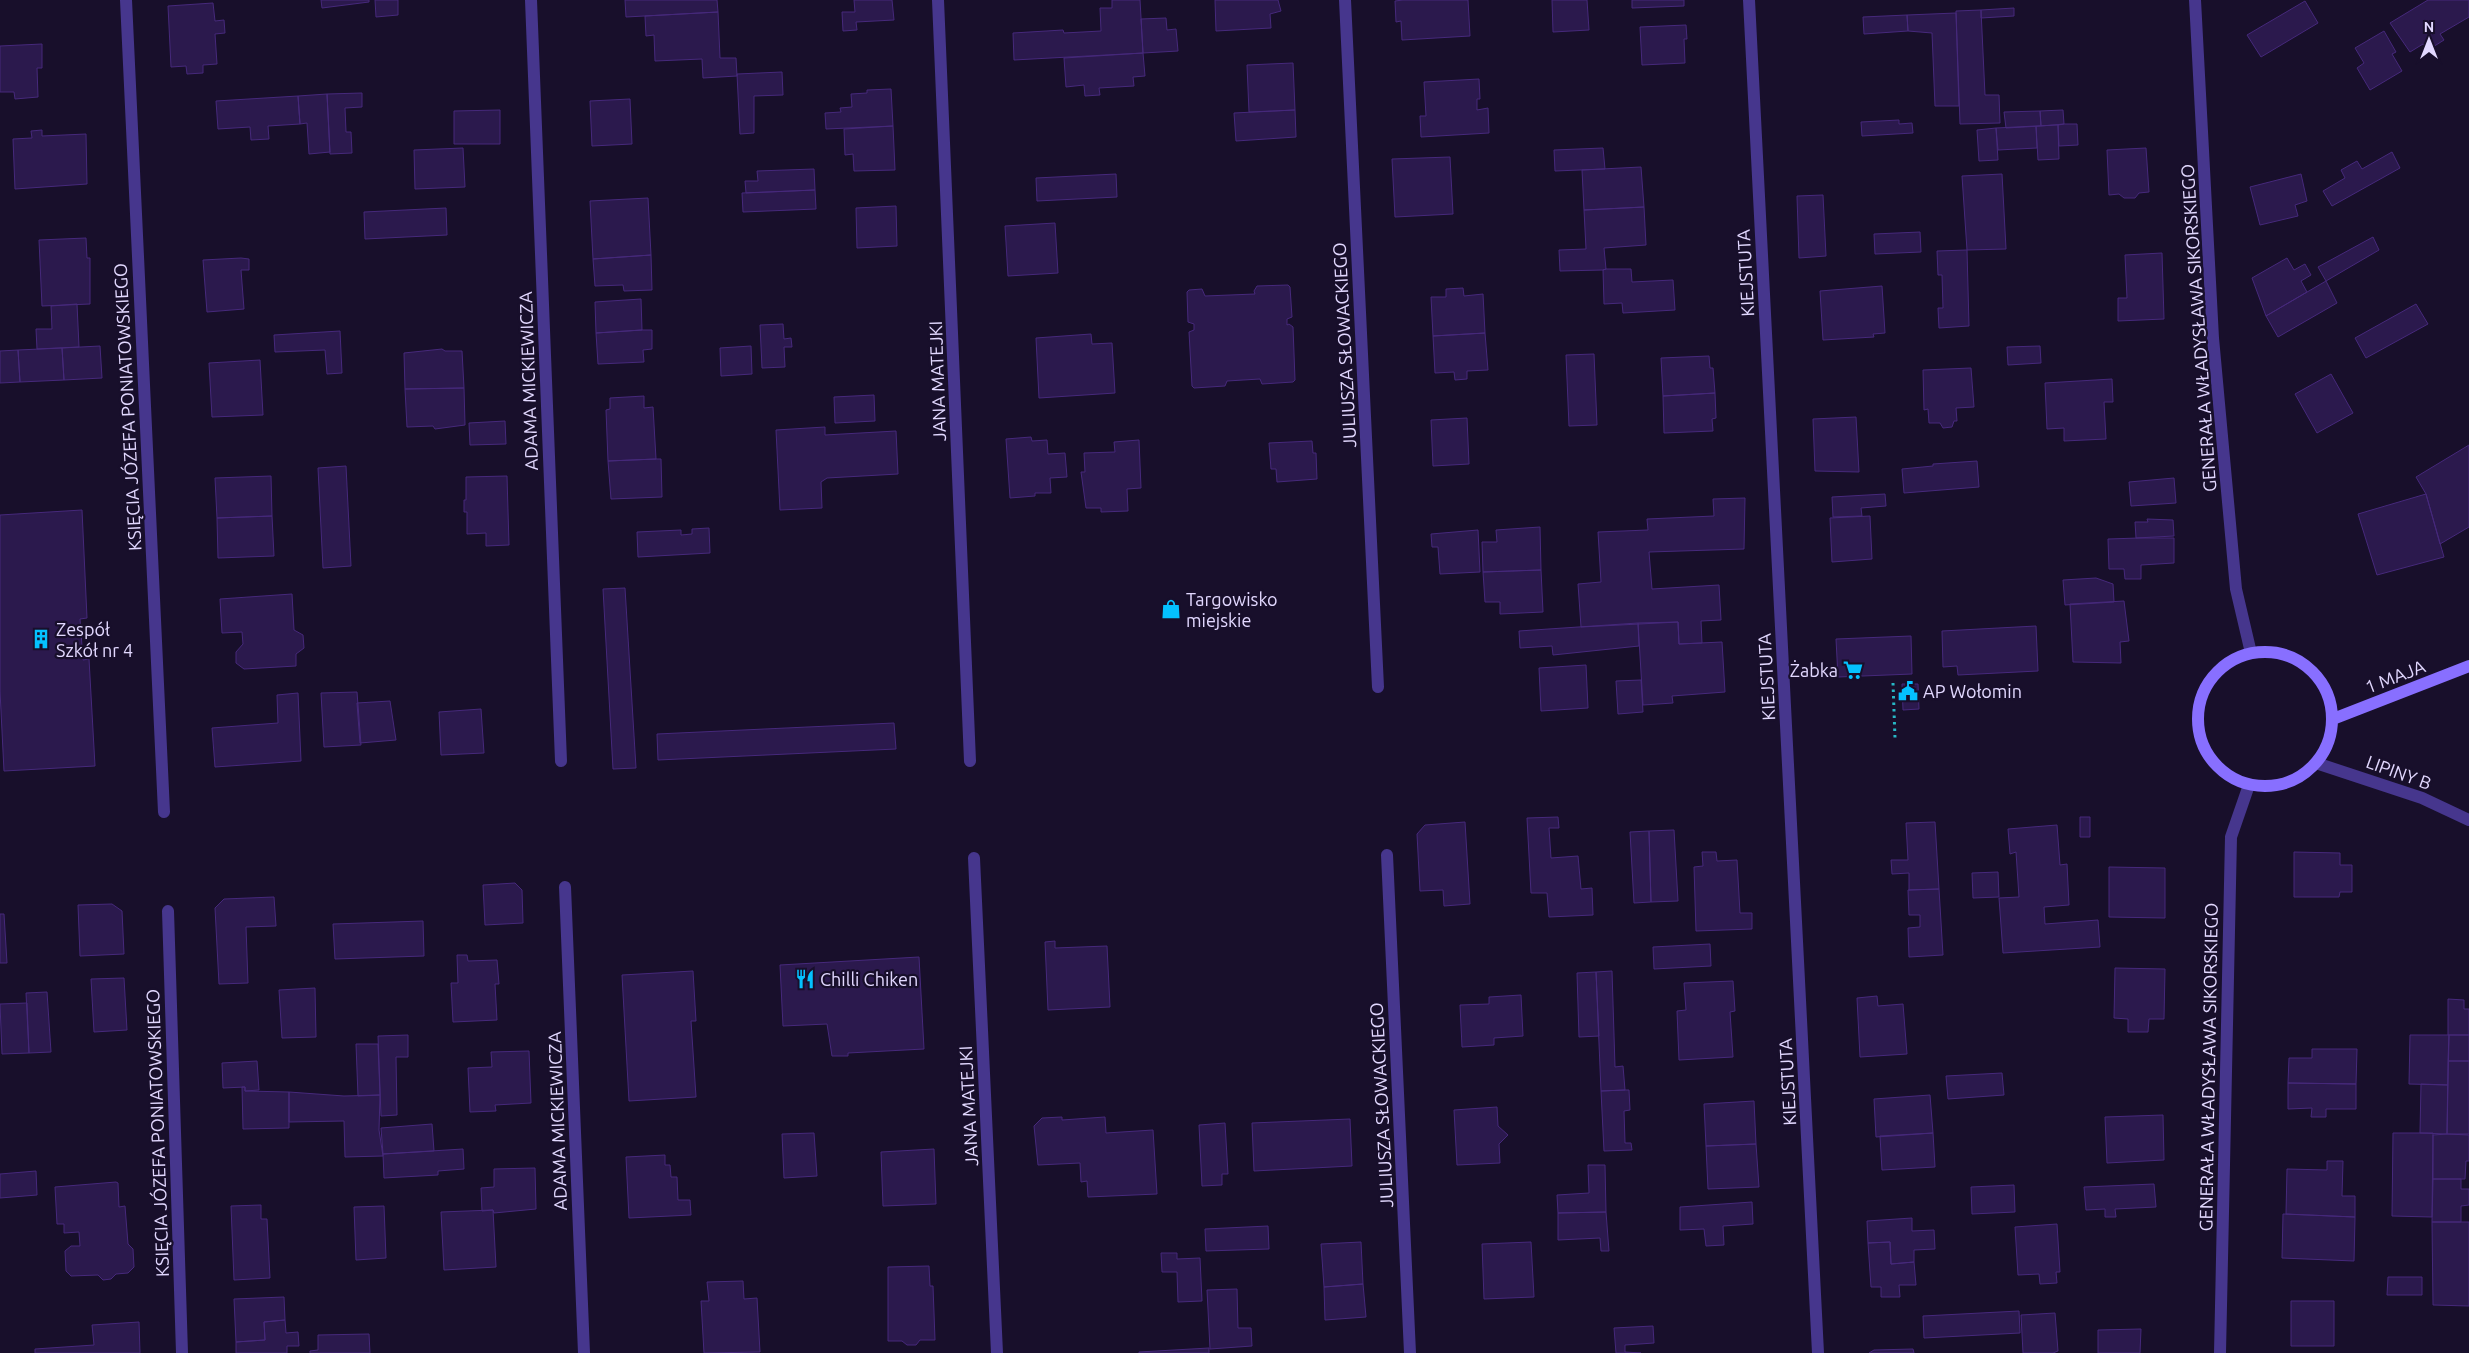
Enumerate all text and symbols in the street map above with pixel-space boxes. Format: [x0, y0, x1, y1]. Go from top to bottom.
north arrow [2404, 15, 2454, 65]
text: N [2424, 19, 2434, 35]
street label: GENERAŁA WŁADYSŁAWA SIKORSKIEGO [2177, 163, 2219, 493]
street label: KIEJSTUTA [1733, 229, 1757, 317]
street label: JULIUSZA SŁOWACKIEGO [1329, 242, 1359, 448]
street label: KSIĘCIA JÓZEFA PONIATOWSKIEGO [108, 263, 145, 551]
street label: ADAMA MICKIEWICZA [515, 291, 541, 471]
street label: JANA MATEJKI [925, 320, 949, 442]
place label: Targowisko miejskie [1186, 589, 1278, 630]
shop icon: Targowisko miejskie [1160, 598, 1182, 620]
place label: Zespół Szkół nr 4 [56, 619, 133, 660]
building icon: Zespół Szkół nr 4 [30, 628, 52, 650]
street label: KIEJSTUTA [1754, 633, 1778, 721]
street label: 1 MAJA [2362, 655, 2428, 697]
supermarket icon: Żabka [1842, 659, 1864, 681]
place label: Żabka [1790, 660, 1838, 680]
public building icon: AP Wołomin [1897, 680, 1919, 702]
place label: AP Wołomin [1923, 681, 2022, 701]
street label: LIPINY B [2364, 751, 2434, 793]
street label: GENERAŁA WŁADYSŁAWA SIKORSKIEGO [2195, 903, 2221, 1231]
restaurant icon: Chilli Chiken [794, 968, 816, 990]
place label: Chilli Chiken [820, 969, 918, 989]
street label: KSIĘCIA JÓZEFA PONIATOWSKIEGO [141, 989, 172, 1277]
street label: JULIUSZA SŁOWACKIEGO [1366, 1002, 1396, 1208]
street label: ADAMA MICKIEWICZA [544, 1031, 570, 1211]
street label: KIEJSTUTA [1775, 1038, 1799, 1126]
street label: JANA MATEJKI [955, 1045, 981, 1167]

